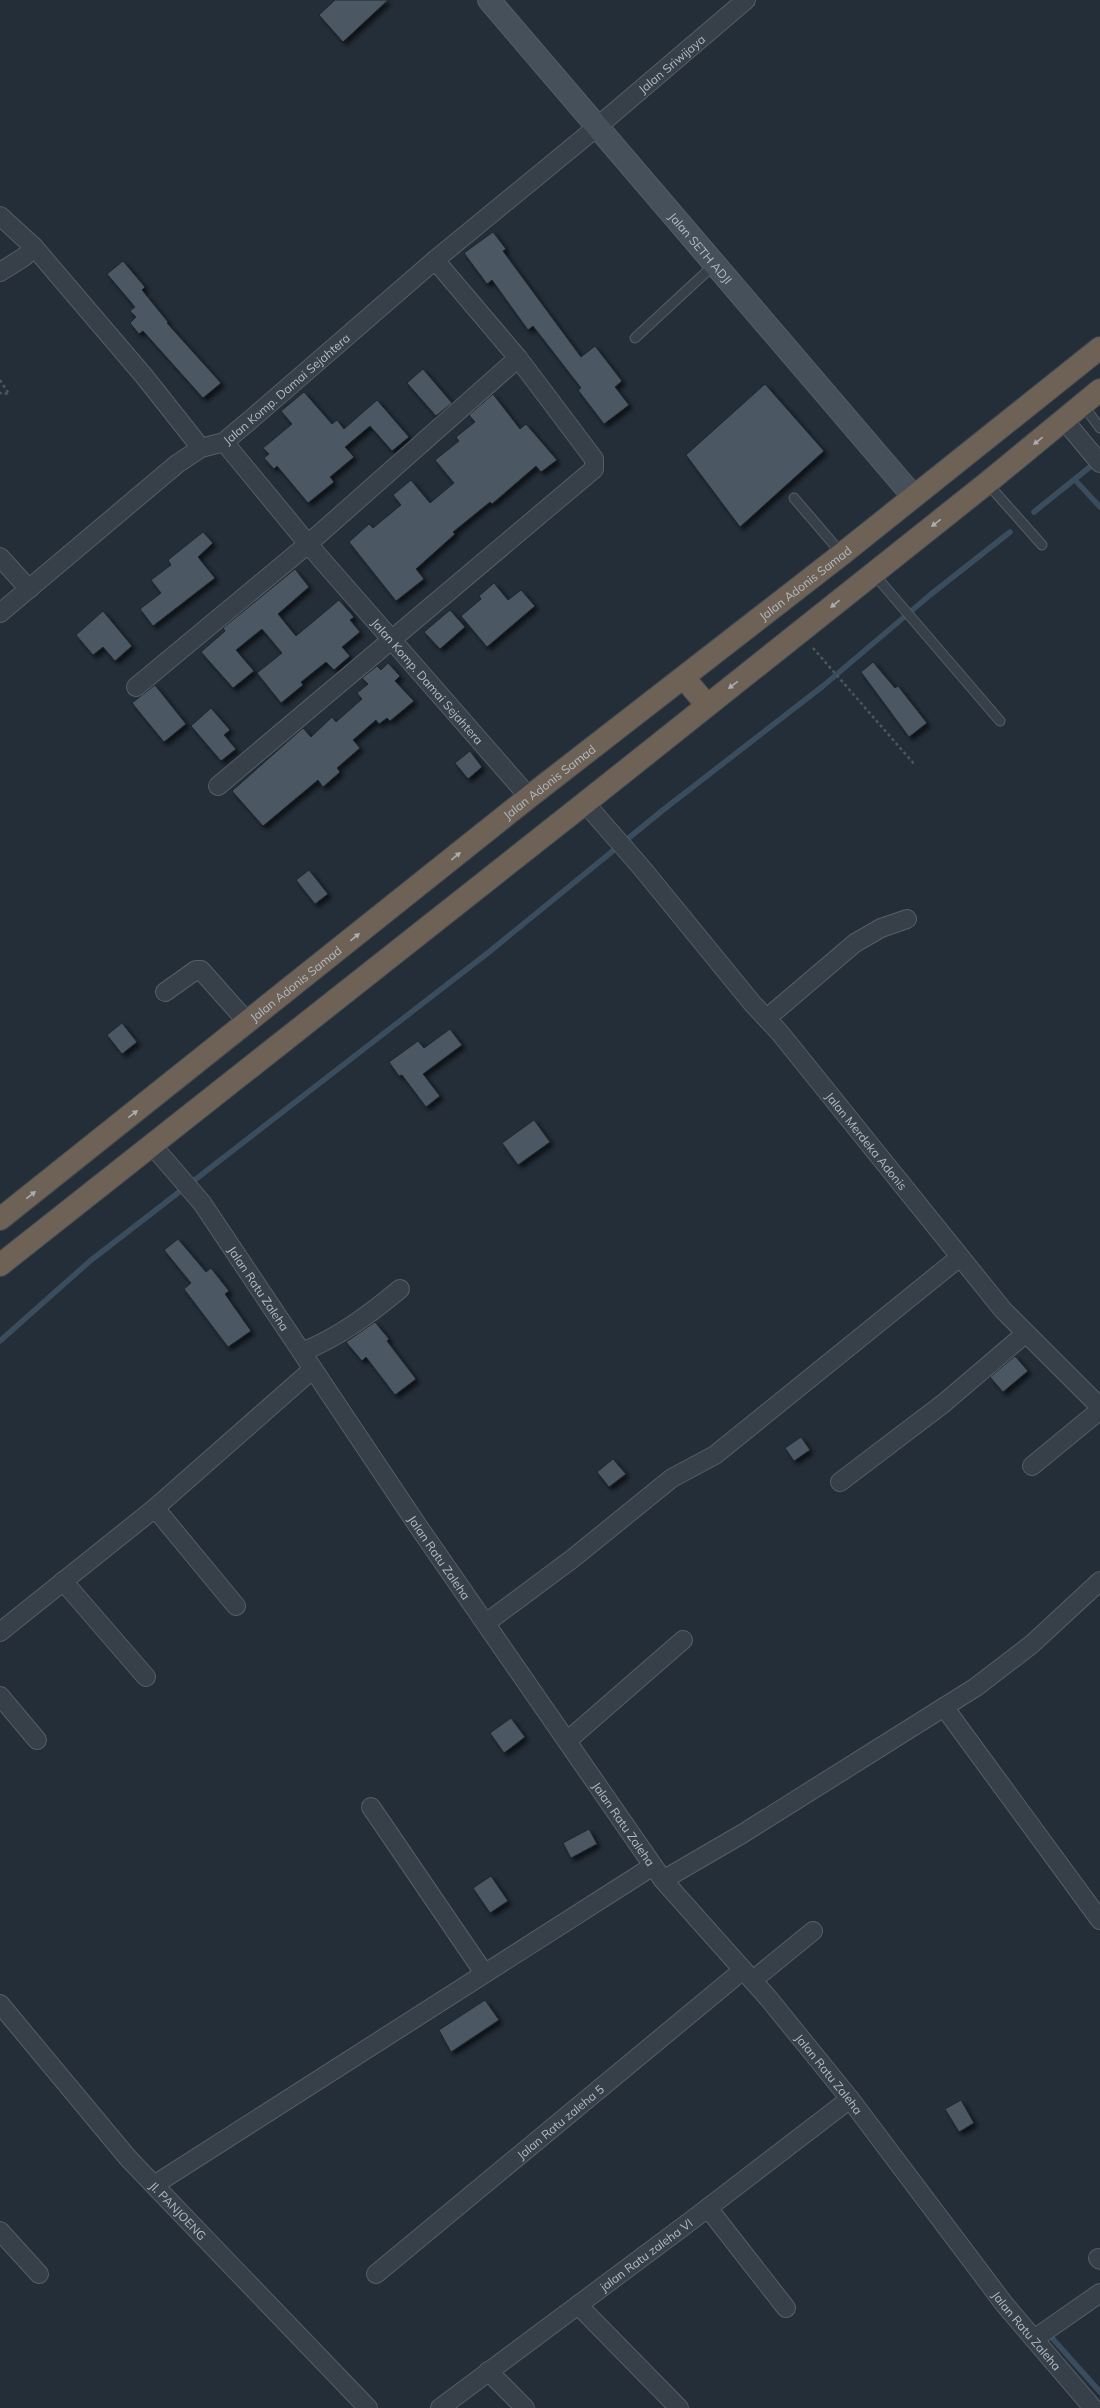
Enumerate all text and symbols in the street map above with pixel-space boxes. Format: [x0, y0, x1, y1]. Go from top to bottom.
street label: Jalan Sriwijaya [635, 31, 708, 96]
street label: Jalan SETH ADJI [666, 209, 736, 287]
street label: Jalan Komp. Damai Sejahtera [220, 330, 353, 447]
one-way arrow [1032, 437, 1043, 446]
one-way arrow [931, 518, 942, 527]
street label: Jalan Adonis Samad [756, 542, 854, 623]
one-way arrow [829, 599, 840, 608]
street label: Jalan Komp. Damai Sejahtera [369, 615, 487, 747]
one-way arrow [727, 680, 738, 689]
street label: Jalan Adonis Samad [500, 741, 598, 822]
one-way arrow [450, 851, 461, 860]
one-way arrow [349, 933, 360, 942]
street label: Jalan Adonis Samad [247, 942, 344, 1024]
street label: Jalan Merdeka Adonis [823, 1089, 911, 1193]
one-way arrow [127, 1110, 138, 1119]
one-way arrow [25, 1191, 36, 1199]
street label: Jalan Ratu Zaleha [225, 1243, 293, 1333]
street label: Jalan Ratu Zaleha [405, 1512, 474, 1602]
street label: Jalan Ratu Zaleha [590, 1779, 658, 1869]
street label: Jalan Ratu Zaleha [792, 2030, 866, 2117]
street label: Jalan Ratu zaleha 5 [513, 2081, 607, 2162]
street label: Jl. PANJOENG [147, 2178, 210, 2243]
street label: jalan Ratu zaleha VI [596, 2215, 695, 2294]
street label: Jalan Ratu Zaleha [989, 2288, 1065, 2373]

